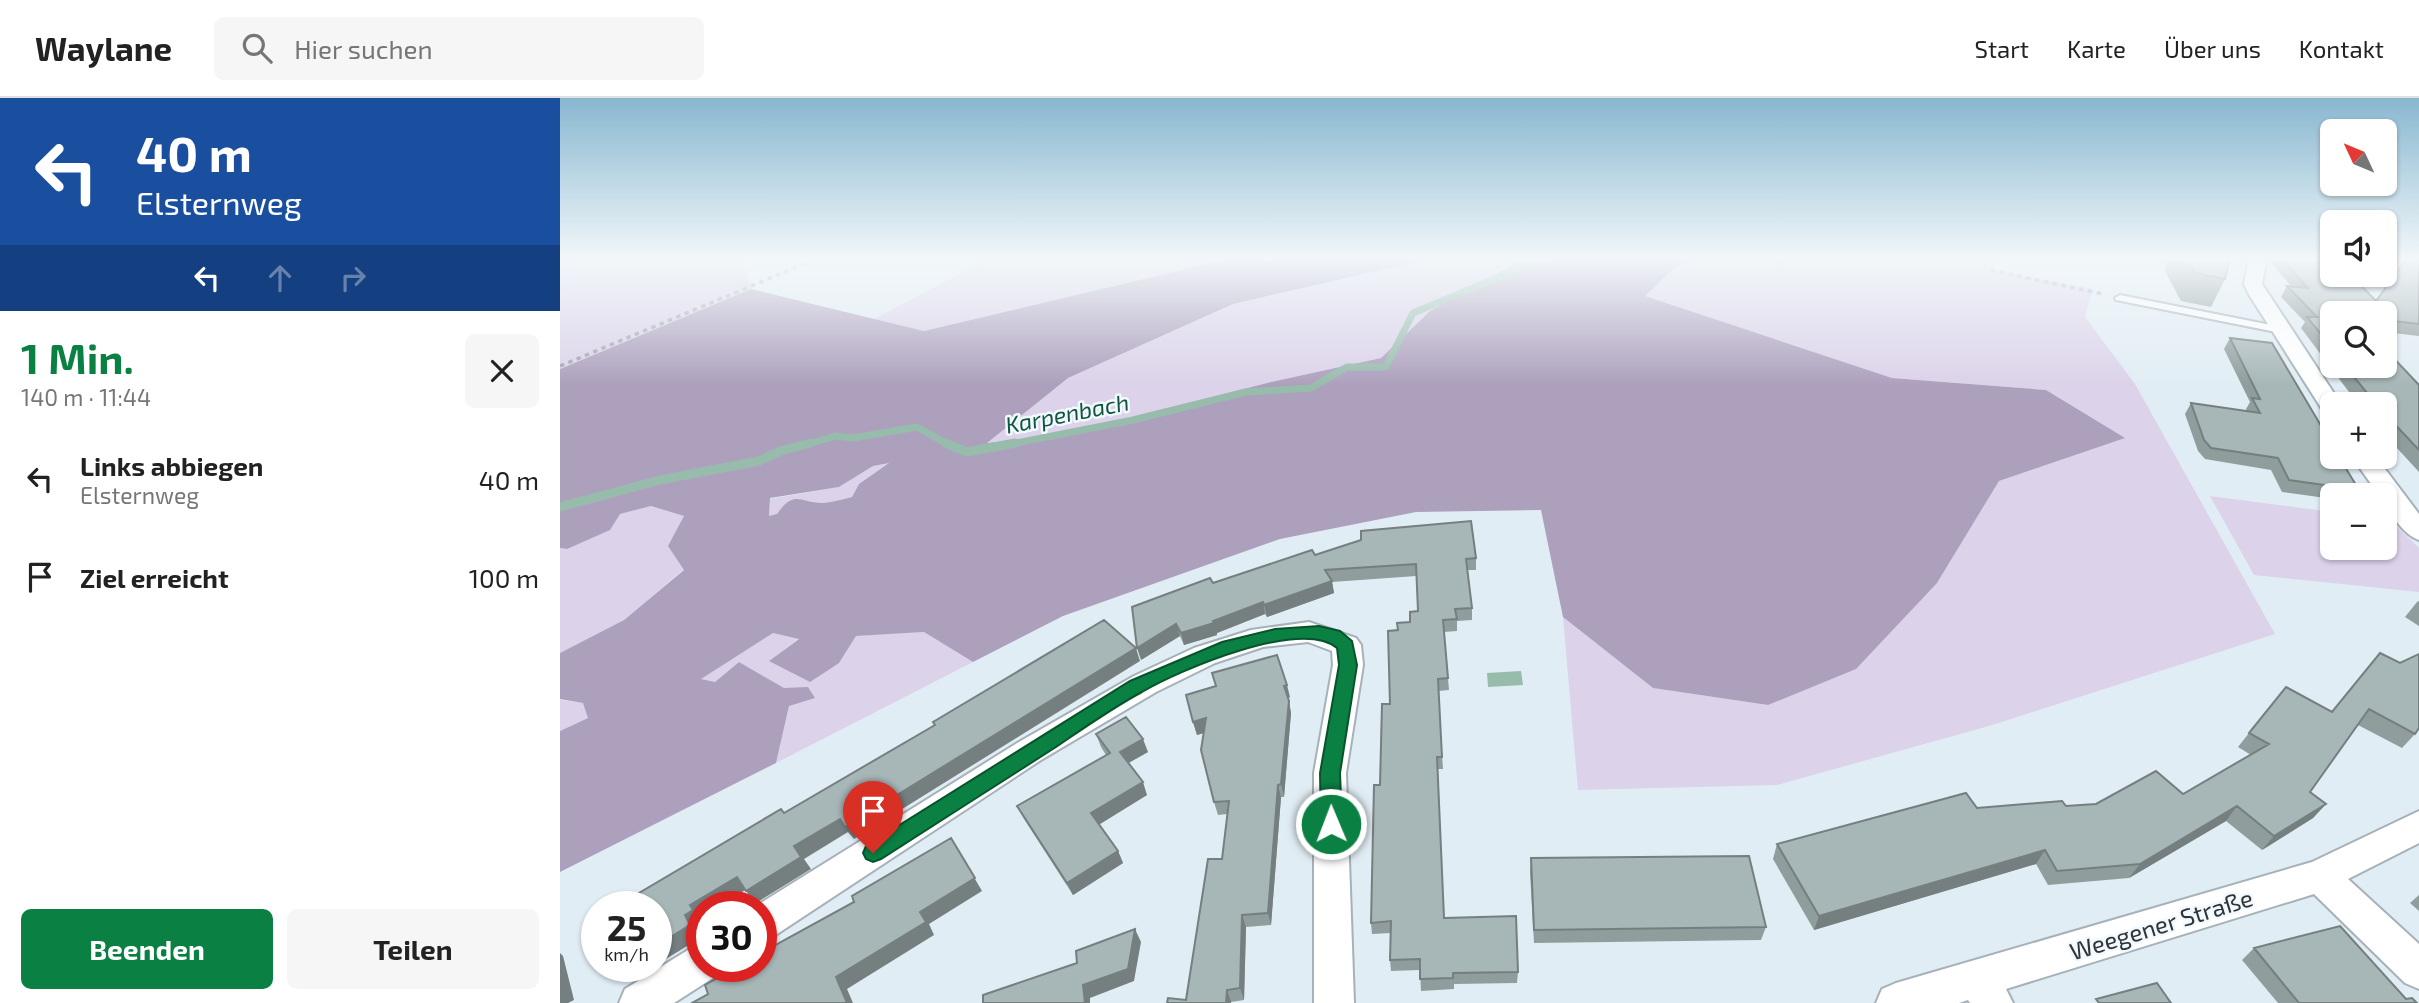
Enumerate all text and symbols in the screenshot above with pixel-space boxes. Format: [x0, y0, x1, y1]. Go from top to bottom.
search box [214, 17, 704, 80]
text: Waylane [35, 28, 172, 68]
icon: search [238, 29, 276, 67]
text: Hier suchen [294, 33, 433, 64]
text: Start [1975, 34, 2029, 63]
text: Karte [2067, 34, 2126, 63]
text: Über uns [2164, 34, 2261, 63]
text: Kontakt [2299, 34, 2384, 63]
north arrow [2320, 119, 2398, 196]
map controls [2320, 119, 2397, 560]
text: 40 m [136, 123, 252, 182]
icon: left [21, 126, 112, 217]
text: Elsternweg [136, 183, 302, 221]
button: sound [2320, 210, 2397, 287]
icon: left [188, 259, 226, 297]
icon: ahead [261, 259, 299, 297]
icon: right [334, 259, 372, 297]
button: search [2320, 301, 2397, 378]
text: 1 Min. [21, 332, 134, 382]
button: close [465, 334, 539, 408]
text: 140 m · 11:44 [21, 383, 151, 411]
water label: Karpenbach [1003, 387, 1131, 439]
button: + [2320, 392, 2397, 469]
text: Links abbiegen [80, 450, 264, 481]
icon: left [21, 460, 59, 498]
text: 40 m [479, 464, 539, 495]
text: Elsternweg [80, 481, 199, 509]
button: − [2320, 483, 2397, 560]
icon: arrive [21, 558, 59, 596]
text: Ziel erreicht [80, 562, 229, 593]
text: 100 m [469, 562, 539, 593]
pin [843, 781, 903, 853]
position arrow [1294, 787, 1368, 861]
icon: arrive [854, 792, 892, 830]
street label: Weegener Straße [2066, 882, 2256, 966]
speed limit sign: 30 [686, 891, 777, 982]
text: 25 [607, 906, 646, 948]
button: Beenden [21, 909, 273, 989]
button: Teilen [287, 909, 539, 989]
text: km/h [604, 943, 649, 965]

